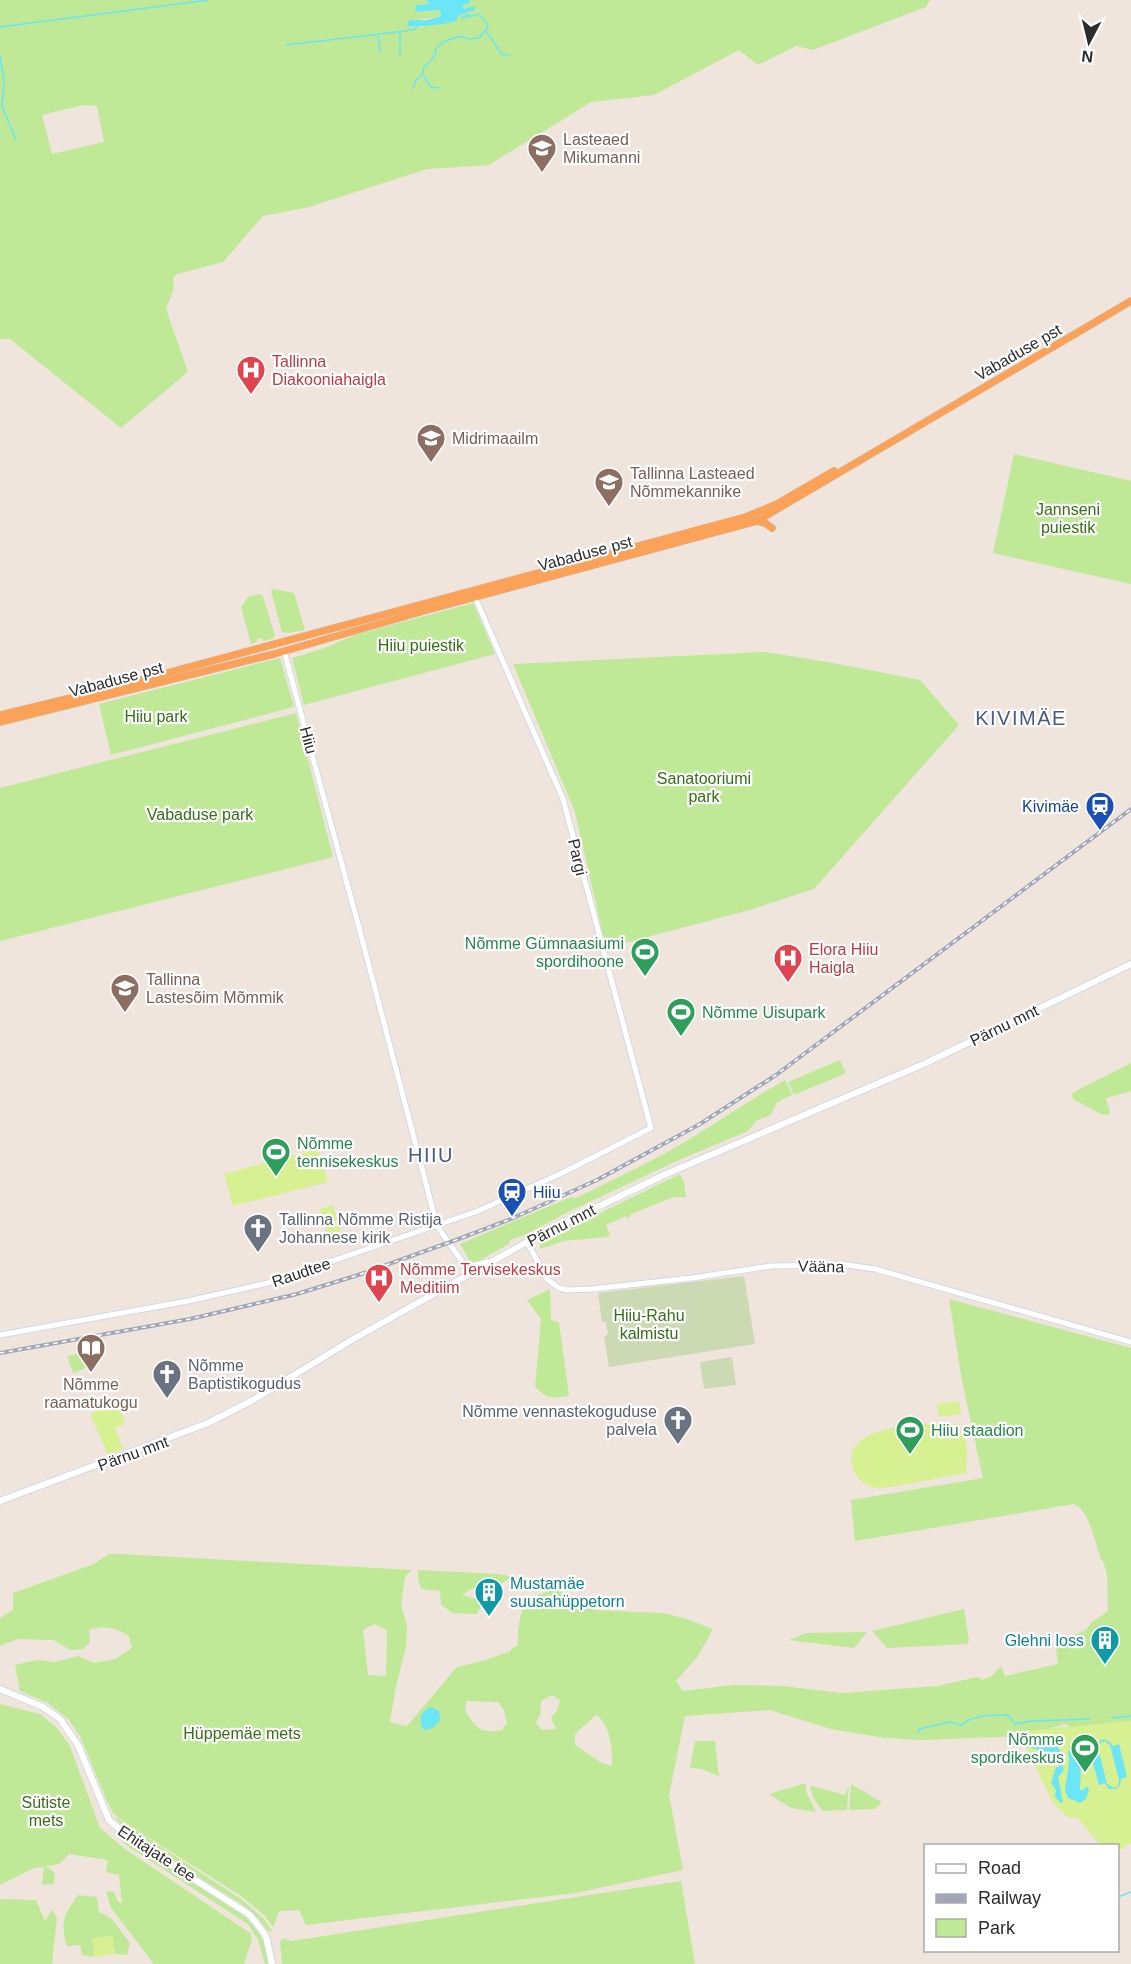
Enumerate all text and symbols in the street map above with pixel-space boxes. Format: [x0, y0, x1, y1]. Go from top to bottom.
north arrow [1059, 12, 1119, 72]
text: N [1080, 47, 1094, 66]
place label: Lasteaed Mikumanni [563, 131, 640, 166]
school or university icon: Lasteaed Mikumanni [526, 132, 558, 174]
street label: Vabaduse pst [972, 321, 1065, 384]
place label: Tallinna Diakooniahaigla [272, 353, 386, 388]
hospital icon: Tallinna Diakooniahaigla [235, 354, 267, 396]
school or university icon: Midrimaailm [415, 422, 447, 464]
place label: Midrimaailm [452, 430, 538, 447]
place label: Tallinna Lasteaed Nõmmekannike [630, 465, 755, 500]
school or university icon: Tallinna Lasteaed Nõmmekannike [593, 466, 625, 508]
park label: Jannseni puiestik [1036, 501, 1100, 536]
street label: Vabaduse pst [536, 533, 635, 574]
park label: Hiiu puiestik [378, 637, 465, 654]
street label: Vabaduse pst [67, 659, 166, 700]
district label: KIVIMÄE [975, 707, 1067, 729]
park label: Hiiu park [124, 708, 189, 725]
street label: Hiiu [297, 725, 320, 756]
park label: Sanatooriumi park [657, 770, 751, 805]
station icon: Kivimäe [1084, 790, 1116, 832]
place label: Kivimäe [1022, 798, 1079, 815]
park label: Vabaduse park [147, 806, 254, 823]
street label: Pargi [565, 837, 590, 877]
place label: Nõmme Gümnaasiumi spordihoone [465, 935, 624, 970]
sports icon: Nõmme Gümnaasiumi spordihoone [629, 936, 661, 978]
place label: Elora Hiiu Haigla [809, 941, 878, 976]
hospital icon: Elora Hiiu Haigla [772, 942, 804, 984]
place label: Tallinna Lastesõim Mõmmik [146, 971, 285, 1006]
school or university icon: Tallinna Lastesõim Mõmmik [109, 972, 141, 1014]
sports icon: Nõmme Uisupark [665, 996, 697, 1038]
street label: Pärnu mnt [967, 1001, 1042, 1049]
place label: Nõmme Uisupark [702, 1004, 827, 1021]
place label: Nõmme tennisekeskus [297, 1135, 398, 1170]
sports icon: Nõmme tennisekeskus [260, 1136, 292, 1178]
district label: HIIU [408, 1144, 454, 1166]
station icon: Hiiu [496, 1176, 528, 1218]
place label: Hiiu [533, 1184, 561, 1201]
street label: Pärnu mnt [524, 1201, 598, 1250]
place label: Tallinna Nõmme Ristija Johannese kirik [279, 1211, 442, 1246]
church icon: Tallinna Nõmme Ristija Johannese kirik [242, 1212, 274, 1254]
street label: Raudtee [270, 1255, 333, 1290]
street label: Vääna [798, 1258, 844, 1275]
place label: Nõmme Tervisekeskus Meditiim [400, 1261, 561, 1296]
hospital icon: Nõmme Tervisekeskus Meditiim [363, 1262, 395, 1304]
park label: Hiiu-Rahu kalmistu [613, 1307, 685, 1342]
library icon: Nõmme raamatukogu [75, 1332, 107, 1374]
place label: Nõmme Baptistikogudus [188, 1357, 301, 1392]
church icon: Nõmme Baptistikogudus [151, 1358, 183, 1400]
place label: Nõmme raamatukogu [44, 1376, 138, 1411]
place label: Nõmme vennastekoguduse palvela [462, 1403, 657, 1438]
church icon: Nõmme vennastekoguduse palvela [662, 1404, 694, 1446]
sports icon: Hiiu staadion [894, 1414, 926, 1456]
place label: Hiiu staadion [931, 1422, 1024, 1439]
street label: Pärnu mnt [96, 1433, 171, 1474]
place label: Mustamäe suusahüppetorn [510, 1575, 625, 1610]
building icon: Mustamäe suusahüppetorn [473, 1576, 505, 1618]
building icon: Glehni loss [1089, 1624, 1121, 1666]
place label: Glehni loss [1005, 1632, 1084, 1649]
park label: Hüppemäe mets [183, 1725, 301, 1742]
place label: Nõmme spordikeskus [971, 1731, 1064, 1766]
sports icon: Nõmme spordikeskus [1069, 1732, 1101, 1774]
park label: Sütiste mets [22, 1794, 71, 1829]
street label: Ehitajate tee [115, 1822, 199, 1885]
legend [924, 1844, 1119, 1952]
text: Road [978, 1858, 1021, 1878]
text: Railway [978, 1888, 1041, 1908]
text: Park [978, 1918, 1016, 1938]

